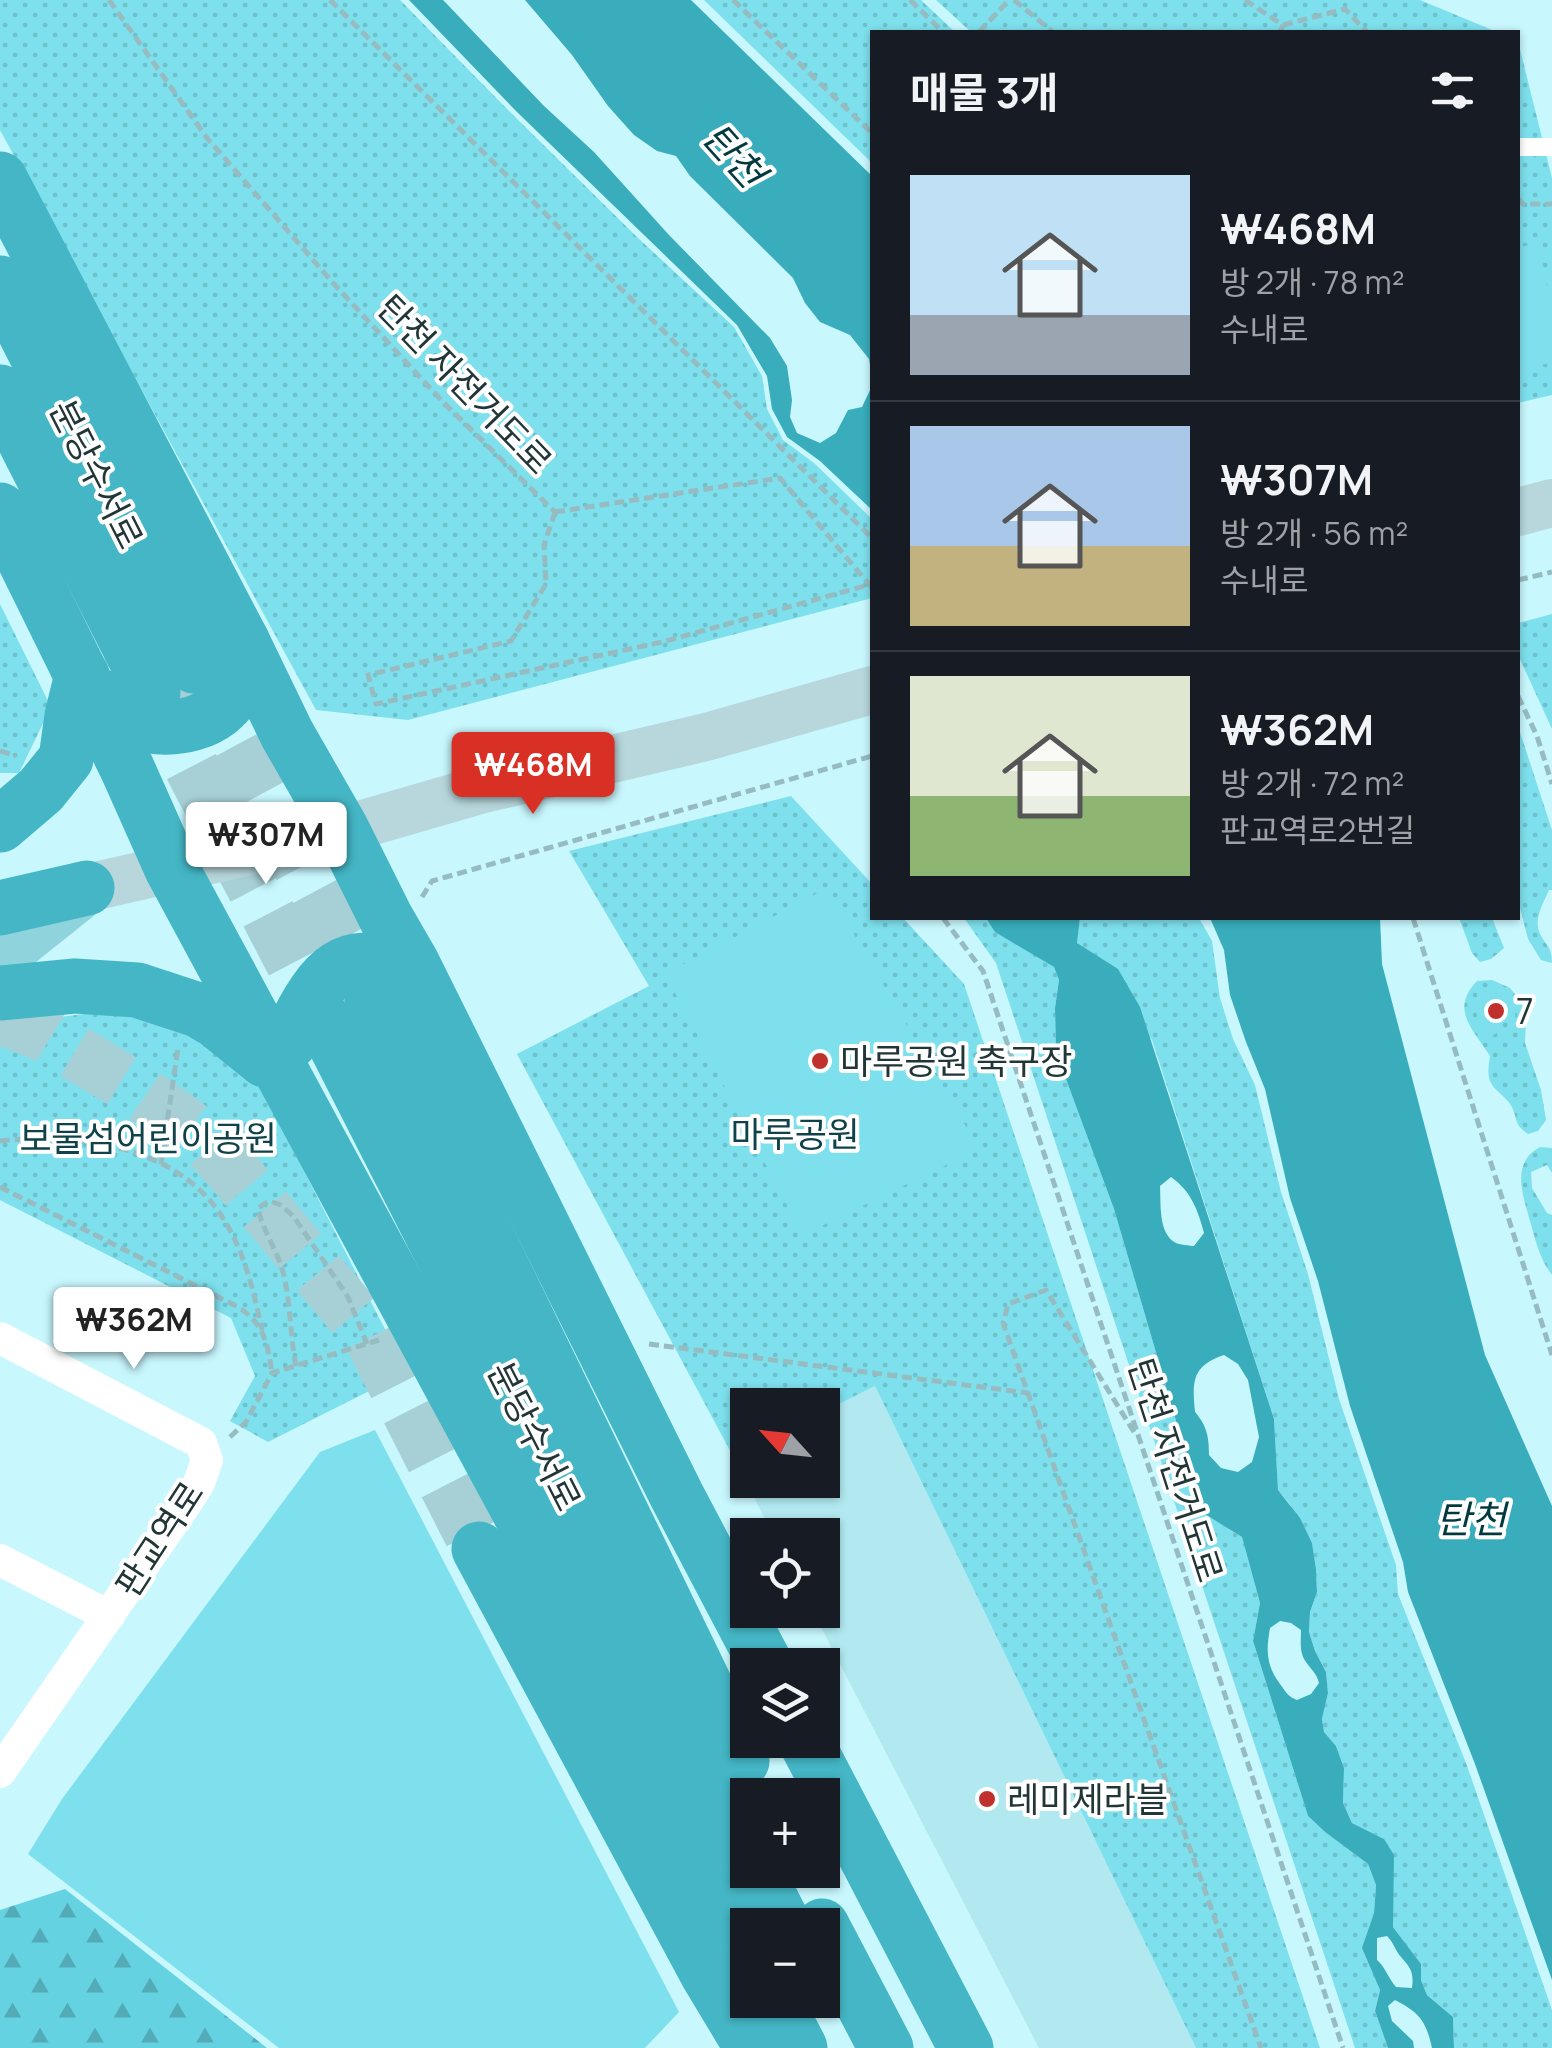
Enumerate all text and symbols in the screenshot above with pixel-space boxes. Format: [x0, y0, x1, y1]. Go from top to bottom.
text: 매물 3개 [910, 63, 1059, 121]
icon: filters [1425, 63, 1480, 118]
water label: 탄천 [692, 111, 780, 200]
text: ₩468M [1220, 199, 1376, 257]
icon: home [990, 215, 1110, 335]
text: 방 2개 · 78 m² [1220, 260, 1405, 304]
street label: 탄천 자전거도로 [367, 284, 563, 484]
text: 수내로 [1220, 307, 1308, 351]
street label: 분당수서로 [39, 391, 155, 557]
text: ₩307M [1220, 450, 1373, 508]
icon: home [990, 466, 1110, 586]
text: 방 2개 · 56 m² [1220, 511, 1408, 555]
text: 수내로 [1220, 558, 1308, 602]
text: ₩362M [1220, 700, 1374, 758]
icon: home [990, 716, 1110, 836]
pin: ₩468M [463, 732, 603, 817]
text: ₩468M [474, 742, 592, 786]
text: 방 2개 · 72 m² [1220, 761, 1404, 805]
pin: ₩307M [196, 802, 336, 887]
text: 판교역로2번길 [1220, 808, 1415, 852]
text: ₩307M [208, 812, 324, 856]
place label: 7 [1516, 987, 1534, 1035]
marker: 7 [1485, 1000, 1507, 1022]
place label: 마루공원 축구장 [840, 1037, 1072, 1085]
marker: 마루공원 축구장 [809, 1050, 831, 1072]
park label: 마루공원 [731, 1110, 859, 1158]
park label: 보물섬어린이공원 [19, 1114, 277, 1162]
pin: ₩362M [64, 1287, 204, 1372]
text: ₩362M [75, 1297, 193, 1341]
street label: 탄천 자전거도로 [1117, 1352, 1235, 1588]
street label: 분당수서로 [477, 1353, 593, 1519]
north arrow [730, 1388, 840, 1498]
map controls [730, 1388, 840, 2018]
street label: 판교역로 [104, 1472, 214, 1606]
water label: 탄천 [1436, 1492, 1510, 1544]
button: locate [730, 1518, 840, 1628]
button: layers [730, 1648, 840, 1758]
place label: 레미제라블 [1007, 1775, 1168, 1823]
button: + [730, 1778, 840, 1888]
marker: 레미제라블 [976, 1788, 998, 1810]
button: − [730, 1908, 840, 2018]

